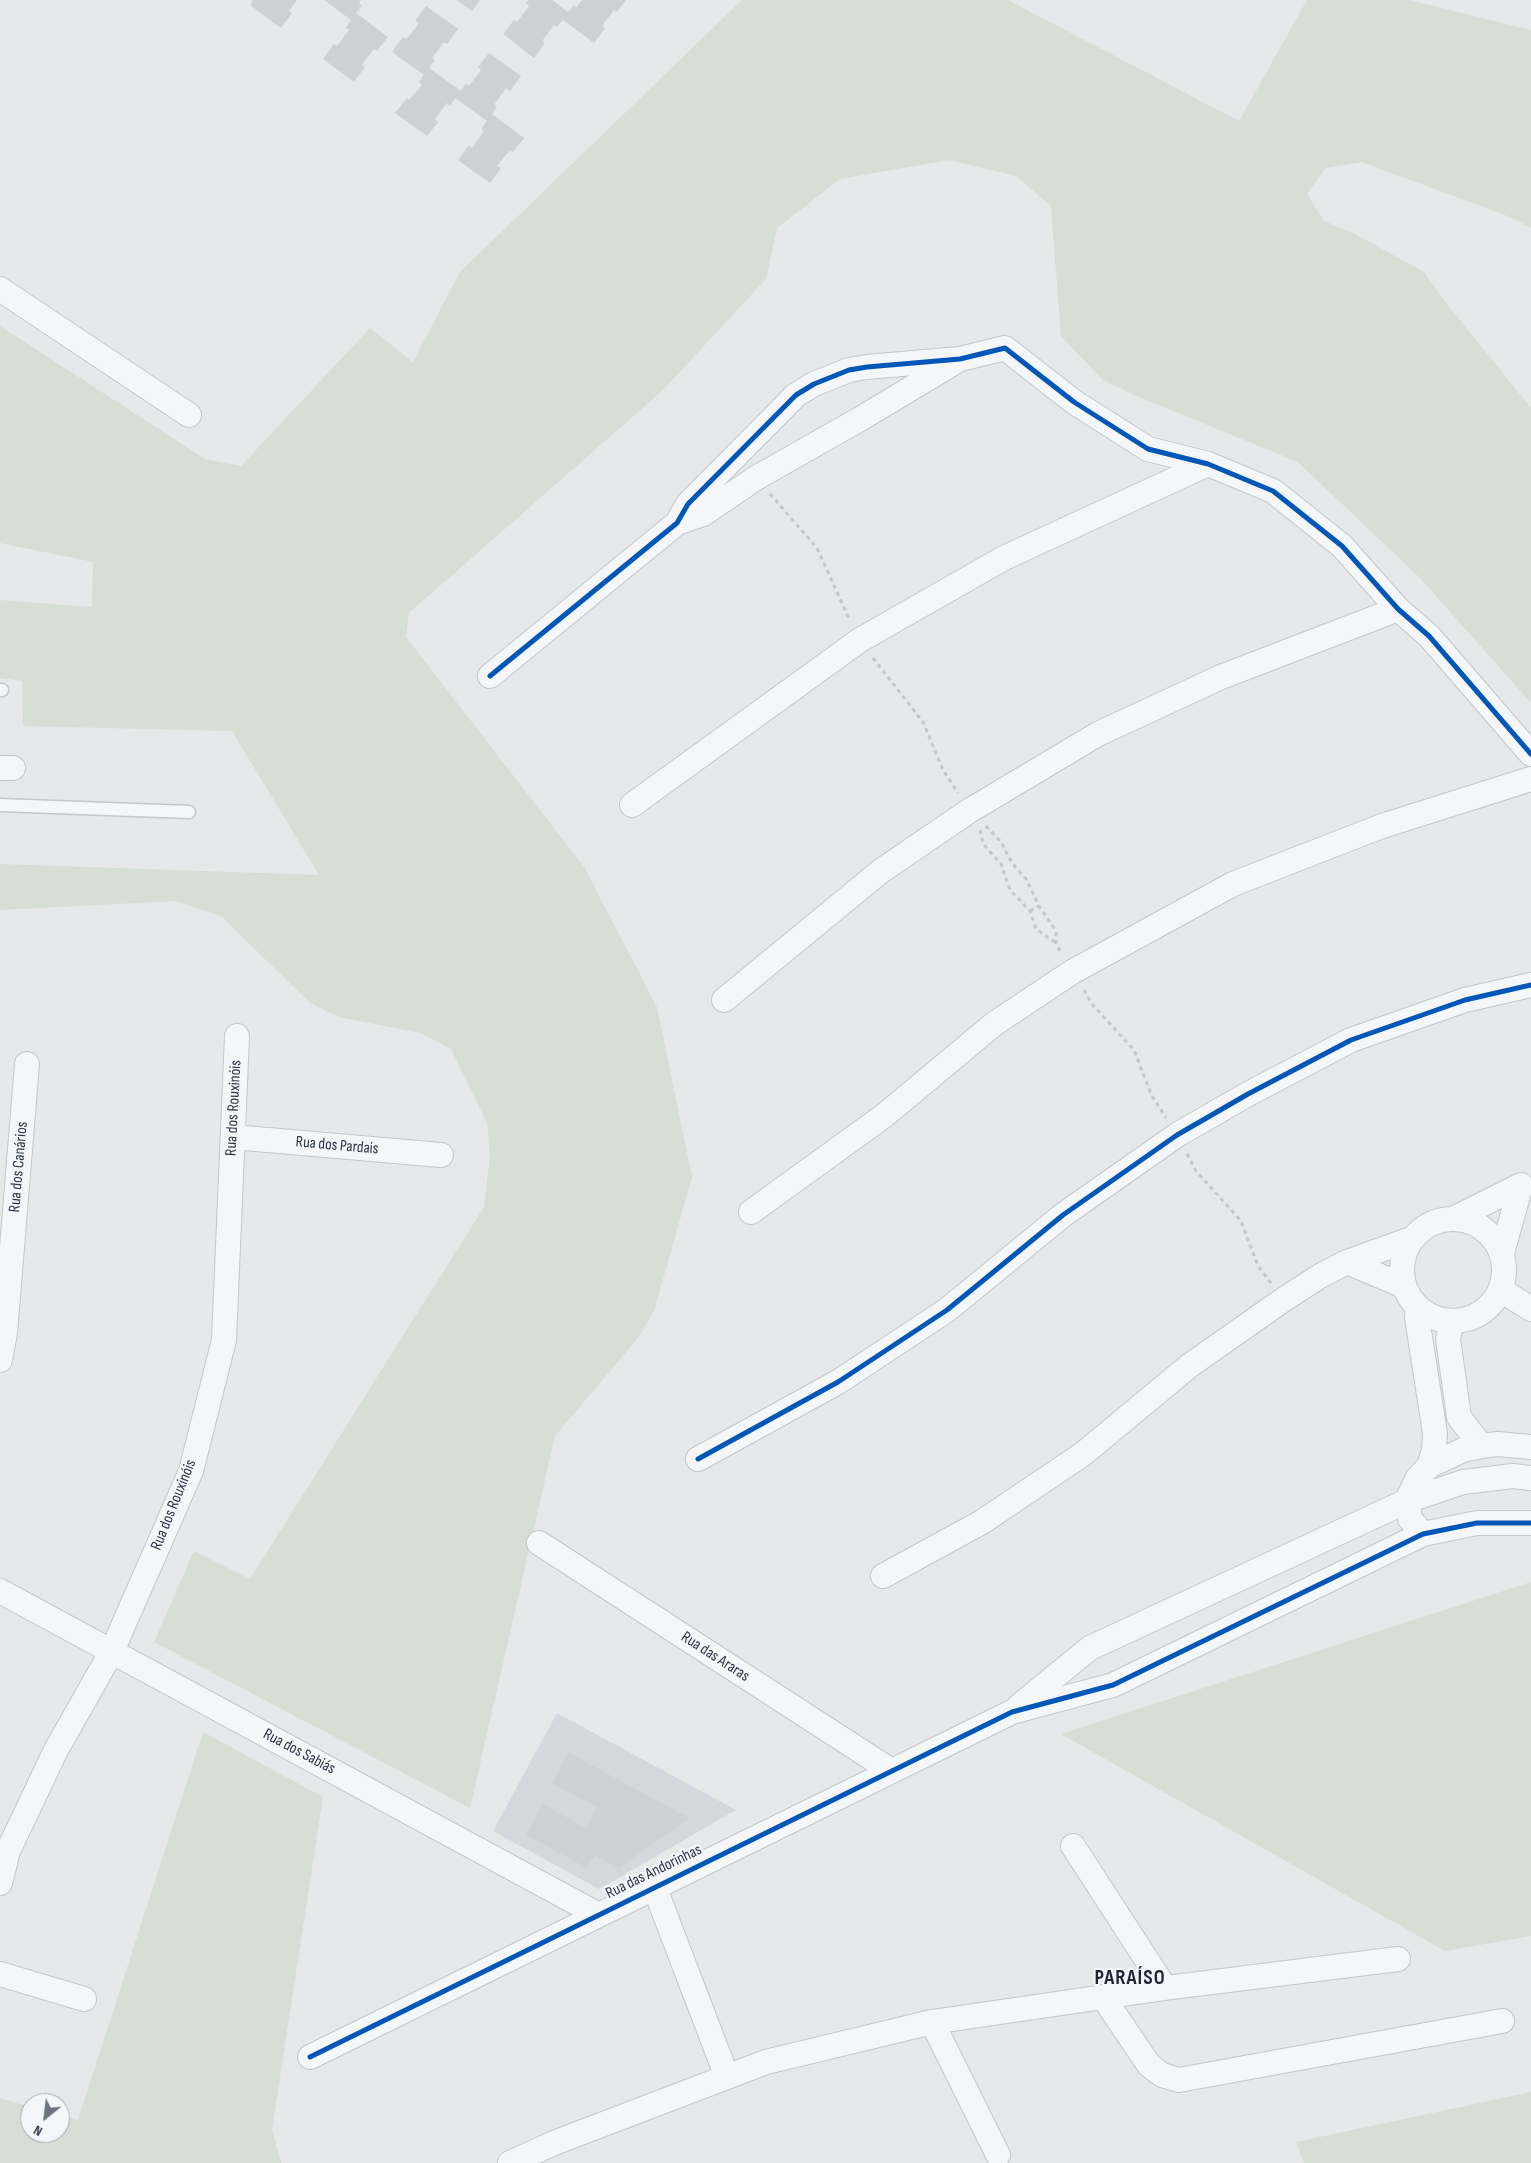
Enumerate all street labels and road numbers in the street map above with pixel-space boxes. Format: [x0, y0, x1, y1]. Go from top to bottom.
street label: Rua dos Rouxinóis [222, 1060, 246, 1156]
street label: Rua dos Canários [5, 1121, 33, 1213]
street label: Rua dos Pardais [295, 1133, 379, 1159]
street label: Rua dos Rouxinóis [147, 1457, 201, 1553]
street label: Rua das Araras [677, 1628, 753, 1686]
street label: Rua dos Sabiás [260, 1725, 338, 1779]
street label: Rua das Andorinhas [603, 1840, 705, 1904]

